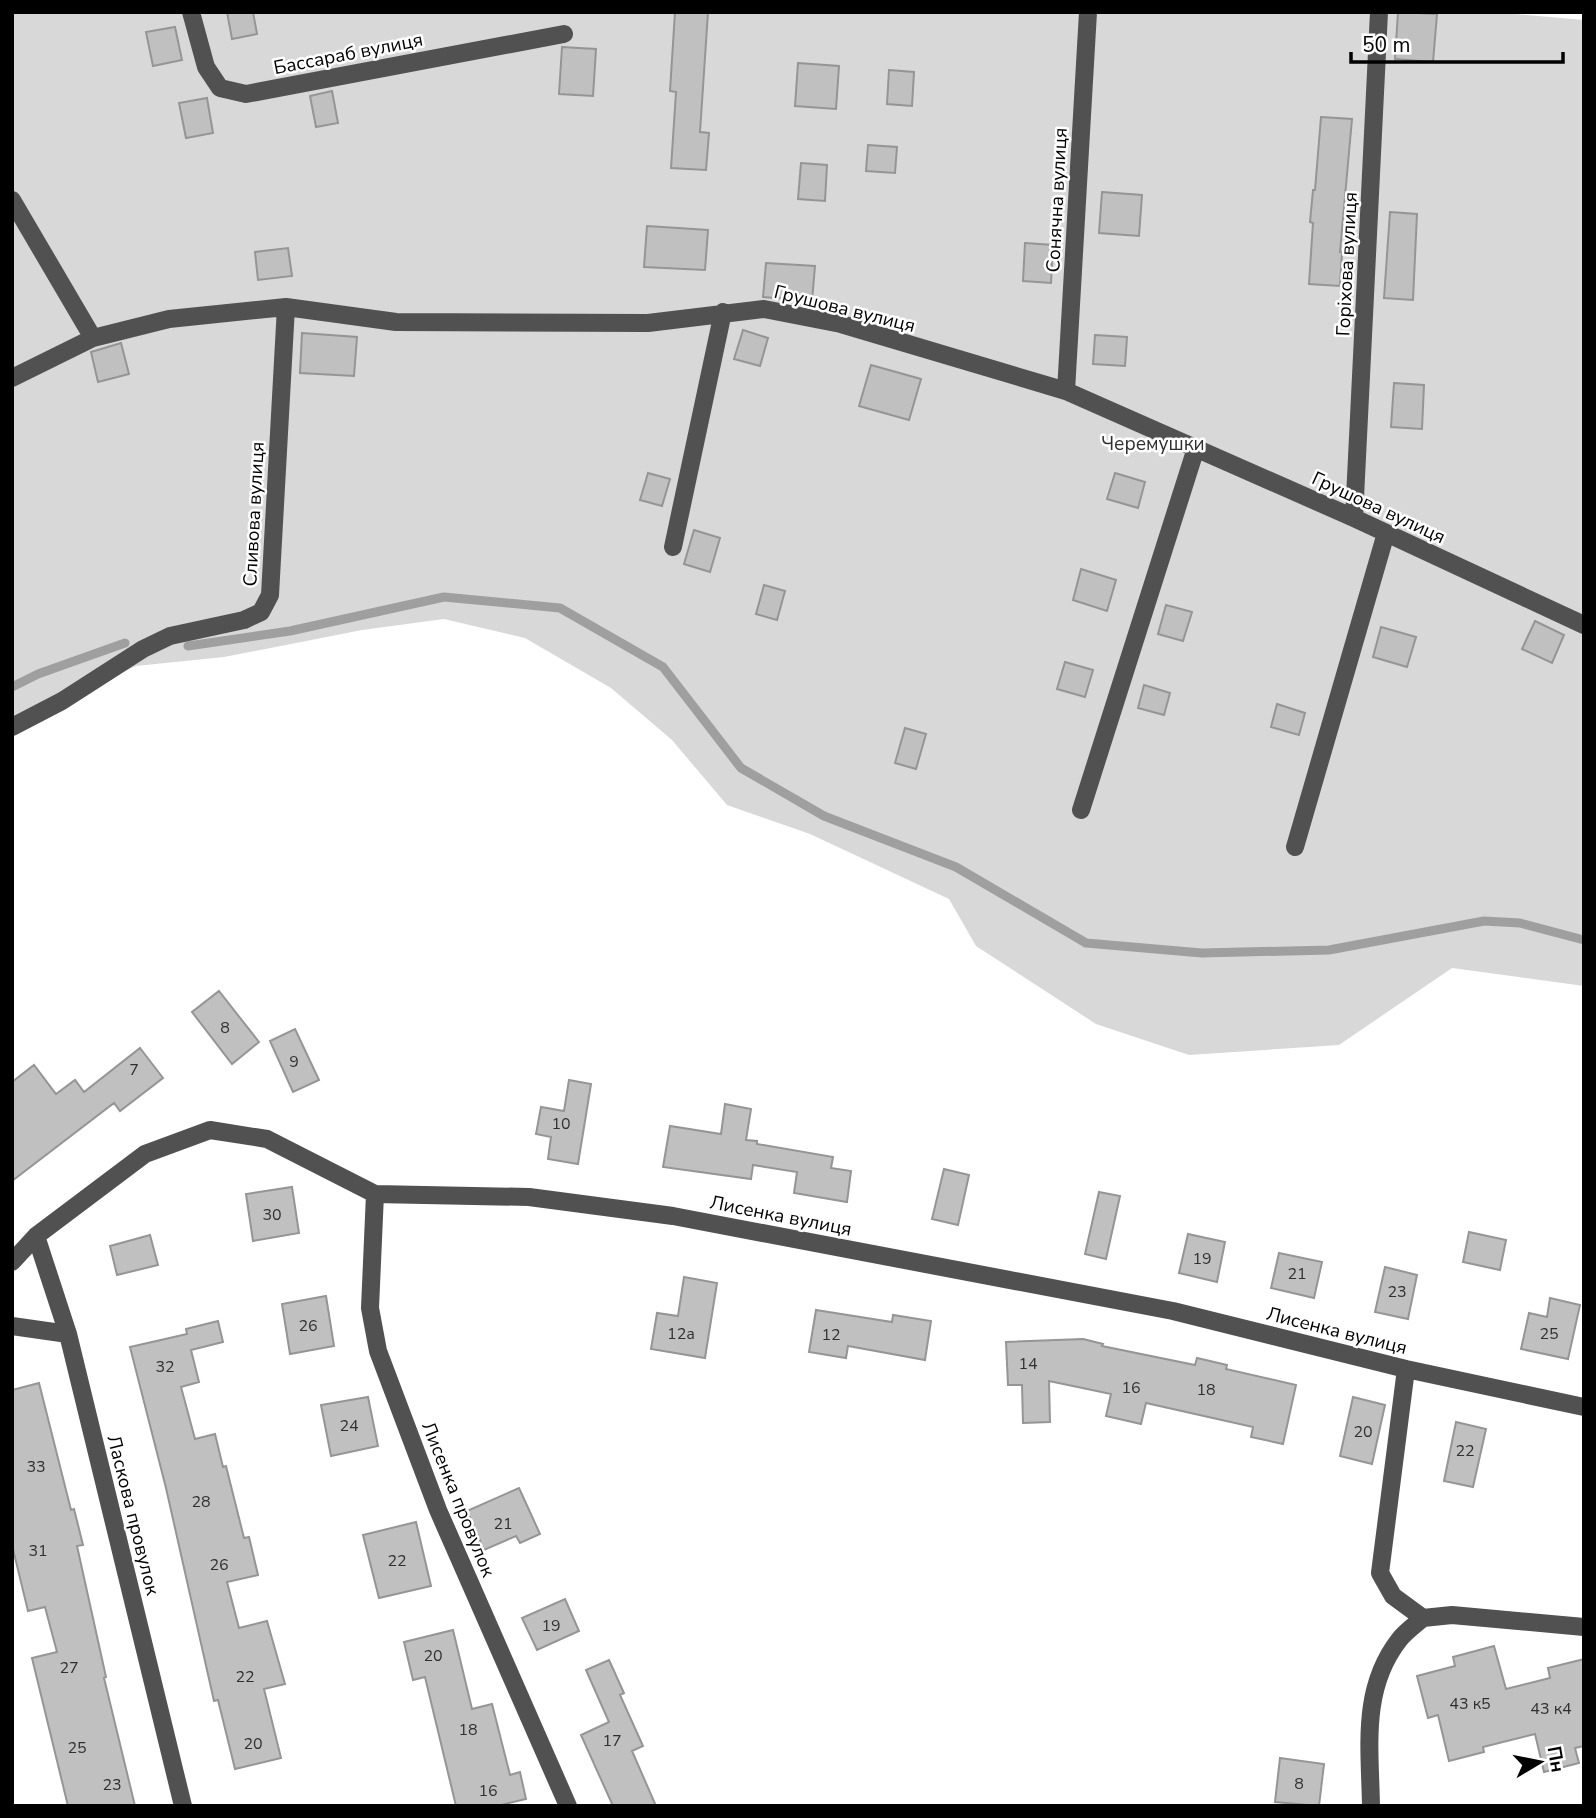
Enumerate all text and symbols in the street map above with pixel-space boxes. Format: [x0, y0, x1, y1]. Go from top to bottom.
scale bar [1351, 21, 1563, 65]
street label: Бассараб вулиця [271, 27, 425, 81]
text: 50 m [1362, 31, 1411, 59]
street label: Сонячна вулиця [1040, 127, 1074, 273]
street label: Горіхова вулиця [1330, 191, 1364, 337]
street label: Грушова вулиця [771, 279, 918, 339]
park label: Черемушки [1101, 431, 1205, 457]
street label: Сливова вулиця [237, 441, 271, 587]
street label: Грушова вулиця [1308, 466, 1450, 550]
house number: 8 [220, 1017, 230, 1039]
house number: 9 [289, 1051, 299, 1073]
house number: 7 [129, 1059, 139, 1081]
house number: 10 [551, 1113, 571, 1135]
street label: Лисенка вулиця [708, 1189, 854, 1242]
house number: 30 [262, 1204, 282, 1226]
house number: 19 [1192, 1248, 1212, 1270]
house number: 21 [1287, 1263, 1307, 1285]
house number: 23 [1387, 1281, 1407, 1303]
street label: Лисенка вулиця [1264, 1301, 1410, 1361]
house number: 26 [298, 1315, 318, 1337]
house number: 12а [667, 1323, 695, 1345]
house number: 25 [1539, 1323, 1559, 1345]
house number: 12 [821, 1324, 841, 1346]
house number: 14 [1018, 1353, 1038, 1375]
house number: 32 [155, 1356, 175, 1378]
house number: 16 [1121, 1377, 1141, 1399]
house number: 18 [1196, 1379, 1216, 1401]
house number: 24 [339, 1415, 359, 1437]
street label: Лисенка провулок [415, 1418, 501, 1581]
house number: 20 [1353, 1421, 1373, 1443]
street label: Ласкова провулок [101, 1432, 165, 1598]
house number: 22 [1455, 1440, 1475, 1462]
house number: 33 [26, 1456, 46, 1478]
house number: 28 [191, 1491, 211, 1513]
house number: 21 [493, 1513, 513, 1535]
house number: 31 [28, 1540, 48, 1562]
house number: 22 [387, 1550, 407, 1572]
house number: 26 [209, 1554, 229, 1576]
house number: 19 [541, 1615, 561, 1637]
house number: 20 [423, 1645, 443, 1667]
house number: 27 [59, 1657, 79, 1679]
house number: 22 [235, 1666, 255, 1688]
house number: 43 к5 [1449, 1693, 1491, 1715]
house number: 43 к4 [1530, 1698, 1572, 1720]
house number: 18 [458, 1719, 478, 1741]
north arrow [1505, 1727, 1575, 1797]
house number: 17 [602, 1730, 622, 1752]
house number: 20 [243, 1733, 263, 1755]
house number: 25 [67, 1737, 87, 1759]
text: Пн [1541, 1744, 1571, 1774]
house number: 8 [1294, 1773, 1304, 1795]
house number: 23 [102, 1774, 122, 1796]
house number: 16 [478, 1780, 498, 1802]

